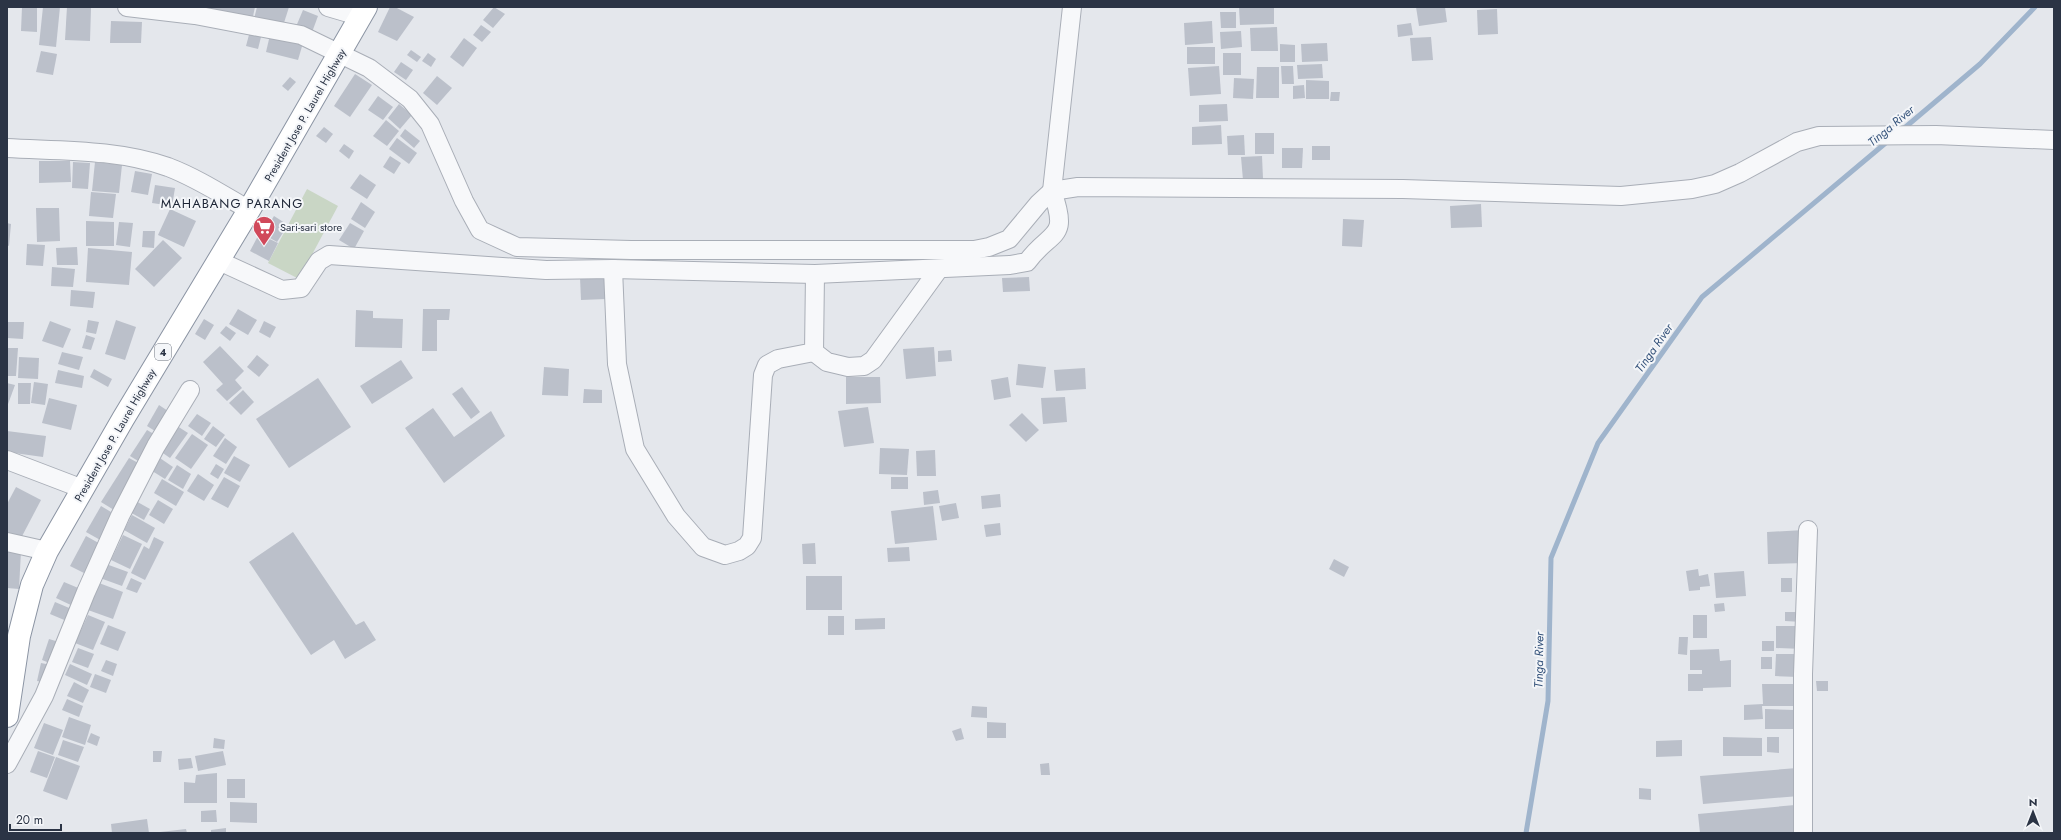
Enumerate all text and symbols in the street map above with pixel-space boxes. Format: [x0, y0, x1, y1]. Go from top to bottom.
street label: President Jose P. Laurel Highway [260, 45, 350, 185]
water label: Tinga River [1864, 100, 1919, 151]
district label: MAHABANG PARANG [161, 194, 303, 213]
supermarket icon: Sari-sari store [251, 214, 277, 247]
place label: Sari-sari store [280, 219, 343, 235]
water label: Tinga River [1631, 319, 1678, 376]
road number: 4 [155, 344, 171, 360]
street label: President Jose P. Laurel Highway [70, 365, 160, 505]
water label: Tinga River [1530, 631, 1549, 688]
north arrow [2013, 792, 2053, 832]
text: N [2029, 794, 2037, 810]
scale bar [10, 806, 61, 832]
text: 20 m [16, 811, 43, 829]

